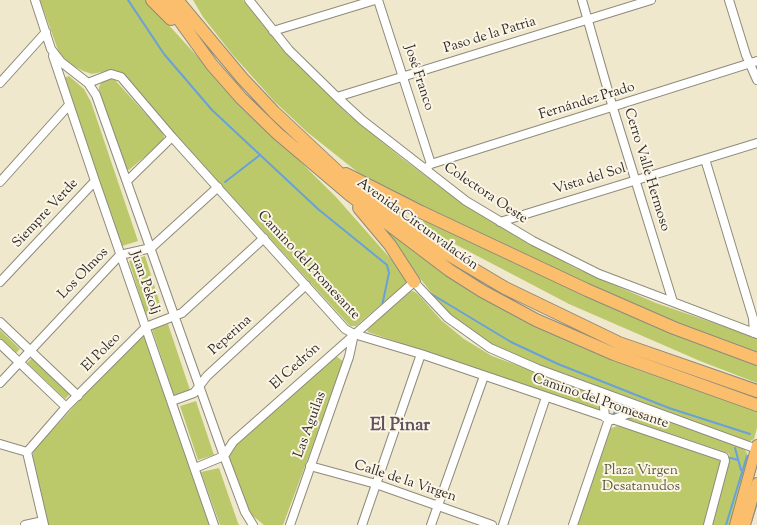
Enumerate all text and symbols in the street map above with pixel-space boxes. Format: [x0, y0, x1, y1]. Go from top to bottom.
street label: Paso de la Patria [442, 14, 538, 58]
street label: José Franco [399, 43, 437, 113]
street label: Fernández Prado [537, 79, 637, 125]
street label: Cerro Valle Hermoso [619, 106, 673, 234]
street label: Colectora Oeste [440, 160, 530, 228]
street label: Vista del Sol [552, 161, 628, 199]
street label: Avenida Circunvalación [353, 175, 481, 275]
street label: Siempre Verde [10, 176, 82, 252]
street label: Camino del Promesante [253, 208, 363, 324]
street label: Los Olmos [55, 245, 113, 303]
street label: Juan Pekolj [125, 249, 163, 317]
street label: Peperina [206, 312, 256, 360]
street label: El Poleo [79, 330, 125, 376]
street label: El Cedrón [267, 340, 325, 394]
street label: Camino del Promesante [530, 371, 670, 433]
street label: Las Aguilas [291, 390, 331, 460]
district label: El Pinar [370, 416, 430, 438]
street label: Calle de la Virgen [352, 458, 458, 506]
park label: Plaza Virgen Desatanudos [602, 464, 680, 496]

